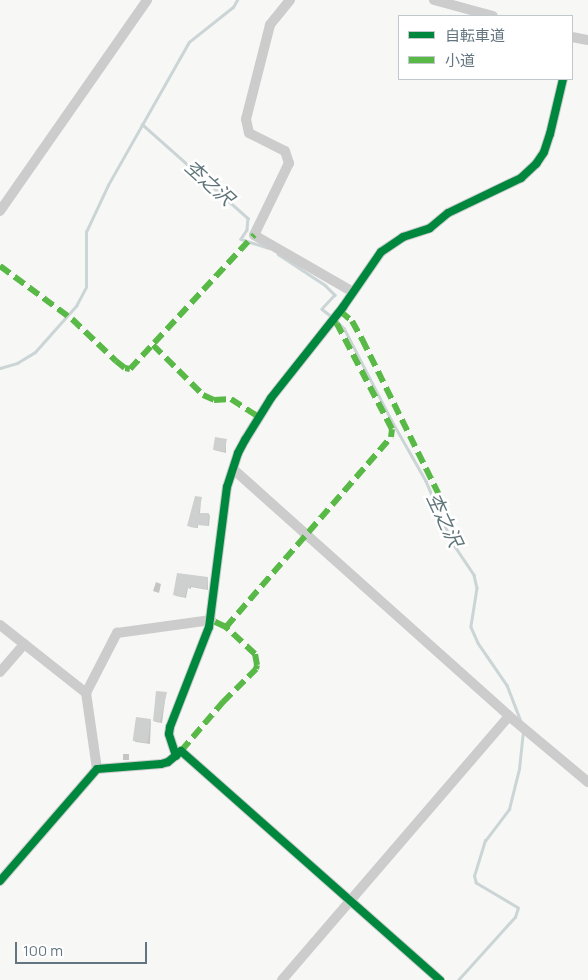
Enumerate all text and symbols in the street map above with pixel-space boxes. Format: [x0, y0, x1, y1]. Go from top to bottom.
legend [398, 15, 573, 80]
text: 自転車道 [445, 25, 505, 46]
text: 小道 [445, 50, 475, 71]
water label: 杢之沢 [180, 155, 238, 211]
water label: 杢之沢 [422, 489, 466, 551]
scale bar [18, 932, 150, 964]
text: 100 m [23, 940, 63, 961]

